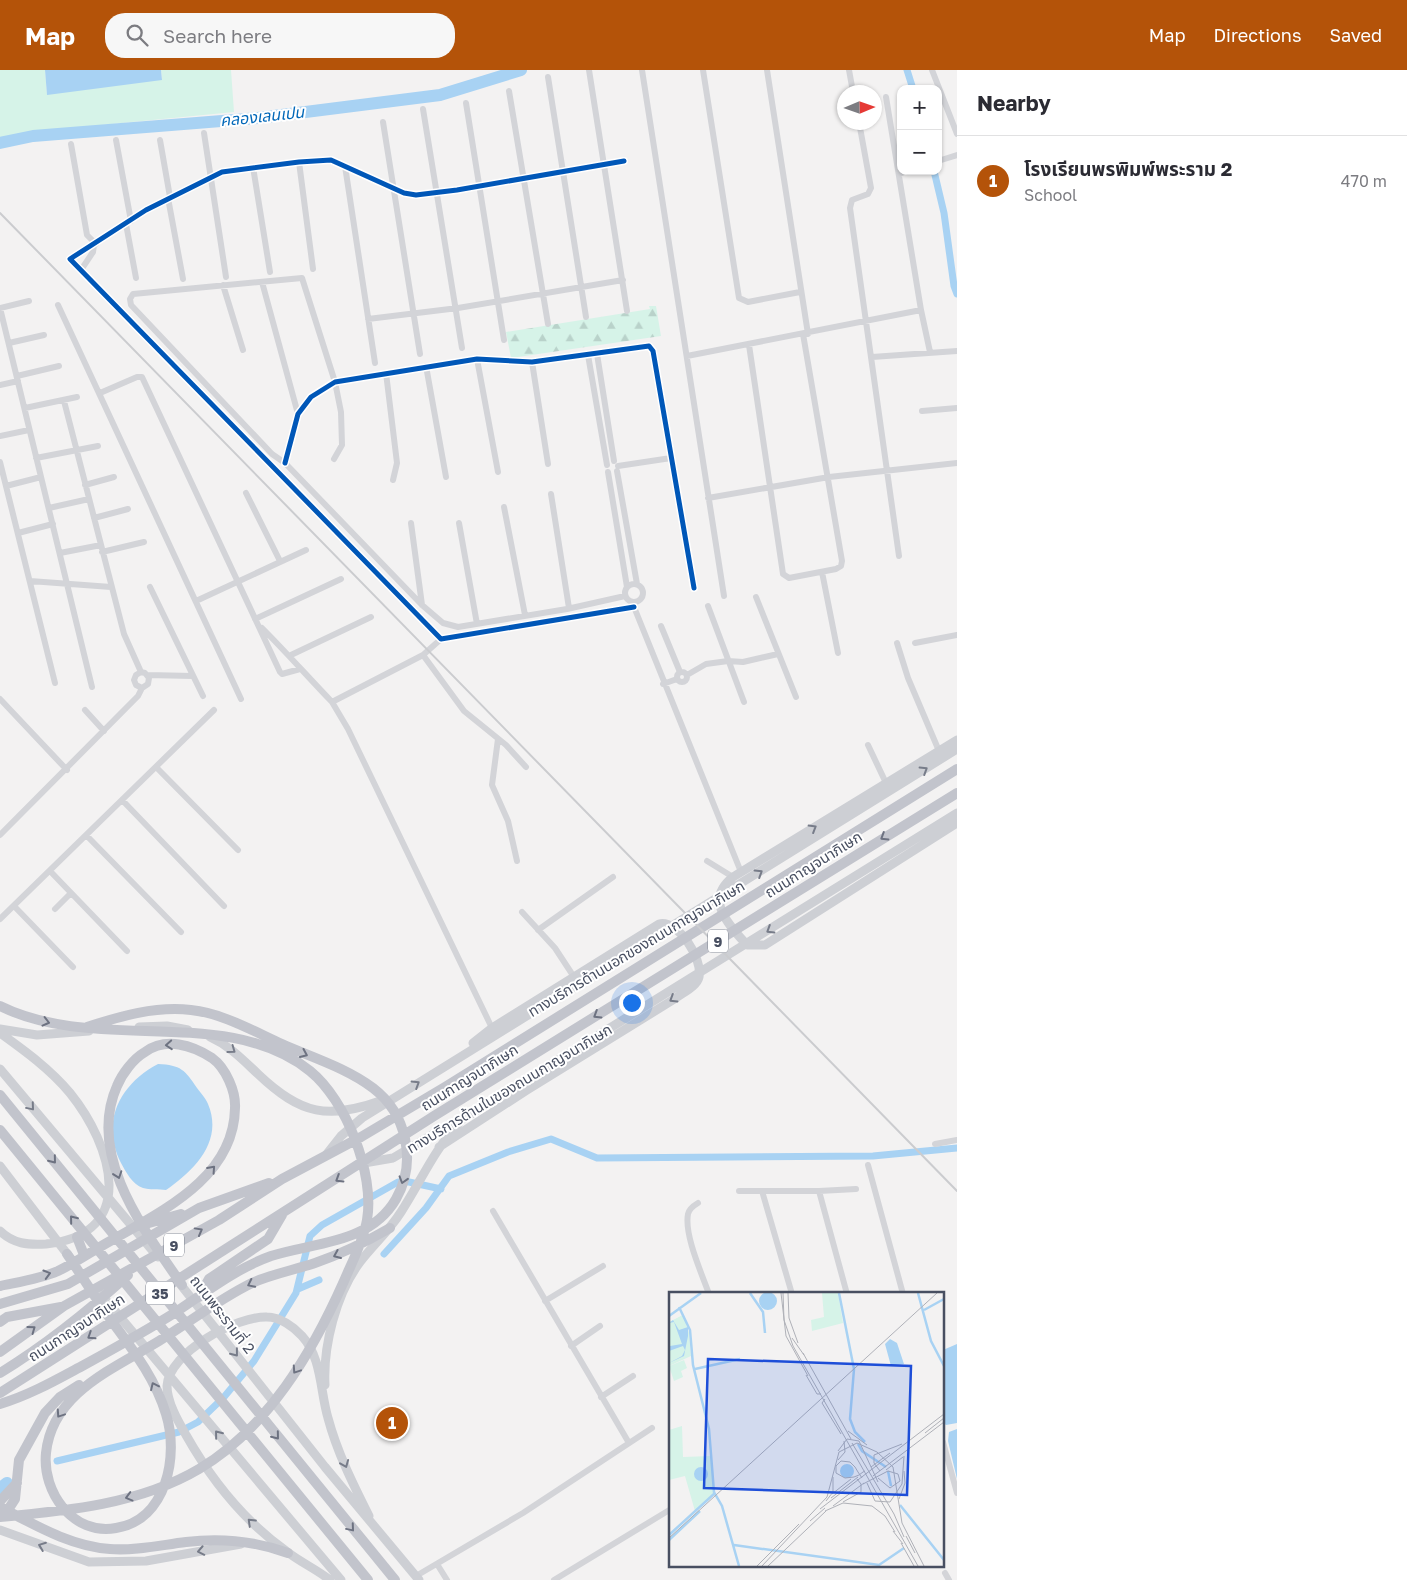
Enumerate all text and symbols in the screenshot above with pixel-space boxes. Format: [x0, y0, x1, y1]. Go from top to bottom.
search box [105, 13, 455, 58]
text: Map [25, 21, 75, 50]
icon: search [123, 21, 151, 49]
text: Search here [163, 24, 272, 47]
text: Map [1149, 24, 1185, 46]
text: Directions [1213, 24, 1301, 46]
text: Saved [1329, 24, 1382, 46]
north arrow [837, 85, 882, 130]
map controls [897, 85, 942, 175]
button: + [897, 85, 942, 130]
text: Nearby [977, 90, 1051, 116]
water label: คลองเลนเปน [219, 102, 306, 130]
button: − [897, 130, 942, 175]
text: โรงเรียนพรพิมพ์พระราม 2 [1024, 157, 1232, 180]
text: 1 [989, 171, 997, 191]
text: 470 m [1341, 171, 1387, 191]
text: School [1024, 185, 1077, 205]
one-way arrow [919, 766, 928, 776]
one-way arrow [807, 825, 816, 835]
street label: ถนนกาญจนาภิเษก [761, 827, 865, 901]
one-way arrow [881, 831, 890, 841]
one-way arrow [754, 870, 763, 880]
street label: ทางบริการด้านนอกของถนนกาญจนาภิเษก [524, 876, 748, 1020]
one-way arrow [766, 923, 775, 933]
road number: 9 [708, 929, 728, 952]
your location [619, 990, 645, 1016]
one-way arrow [670, 993, 679, 1003]
one-way arrow [594, 1009, 603, 1018]
one-way arrow [41, 1017, 49, 1027]
street label: ทางบริการด้านในของถนนกาญจนาภิเษก [403, 1019, 615, 1157]
one-way arrow [165, 1039, 173, 1050]
street label: ถนนกาญจนาภิเษก [417, 1040, 521, 1114]
one-way arrow [226, 1045, 235, 1053]
one-way arrow [299, 1048, 308, 1059]
one-way arrow [410, 1080, 419, 1090]
one-way arrow [26, 1101, 35, 1110]
one-way arrow [47, 1154, 55, 1163]
one-way arrow [206, 1166, 215, 1175]
one-way arrow [113, 1171, 123, 1179]
one-way arrow [336, 1172, 345, 1182]
one-way arrow [398, 1175, 408, 1183]
one-way arrow [69, 1215, 78, 1224]
one-way arrow [193, 1227, 202, 1237]
road number: 9 [164, 1234, 184, 1256]
one-way arrow [333, 1248, 342, 1259]
one-way arrow [42, 1269, 51, 1279]
street label: ถนนพระรามที่ 2 [187, 1271, 260, 1357]
one-way arrow [247, 1278, 256, 1288]
road number: 35 [146, 1282, 174, 1304]
street label: ถนนกาญจนาภิเษก [24, 1289, 128, 1365]
inset map [669, 1292, 944, 1568]
one-way arrow [26, 1326, 36, 1335]
one-way arrow [87, 1330, 97, 1339]
one-way arrow [230, 1347, 238, 1356]
one-way arrow [293, 1365, 302, 1374]
one-way arrow [150, 1382, 161, 1391]
pin: 1 [376, 1404, 408, 1442]
one-way arrow [57, 1409, 66, 1418]
one-way arrow [214, 1430, 223, 1439]
one-way arrow [271, 1430, 279, 1439]
one-way arrow [338, 1459, 349, 1468]
one-way arrow [125, 1491, 134, 1502]
one-way arrow [247, 1518, 256, 1527]
one-way arrow [346, 1522, 354, 1531]
one-way arrow [38, 1542, 47, 1553]
one-way arrow [196, 1546, 205, 1556]

